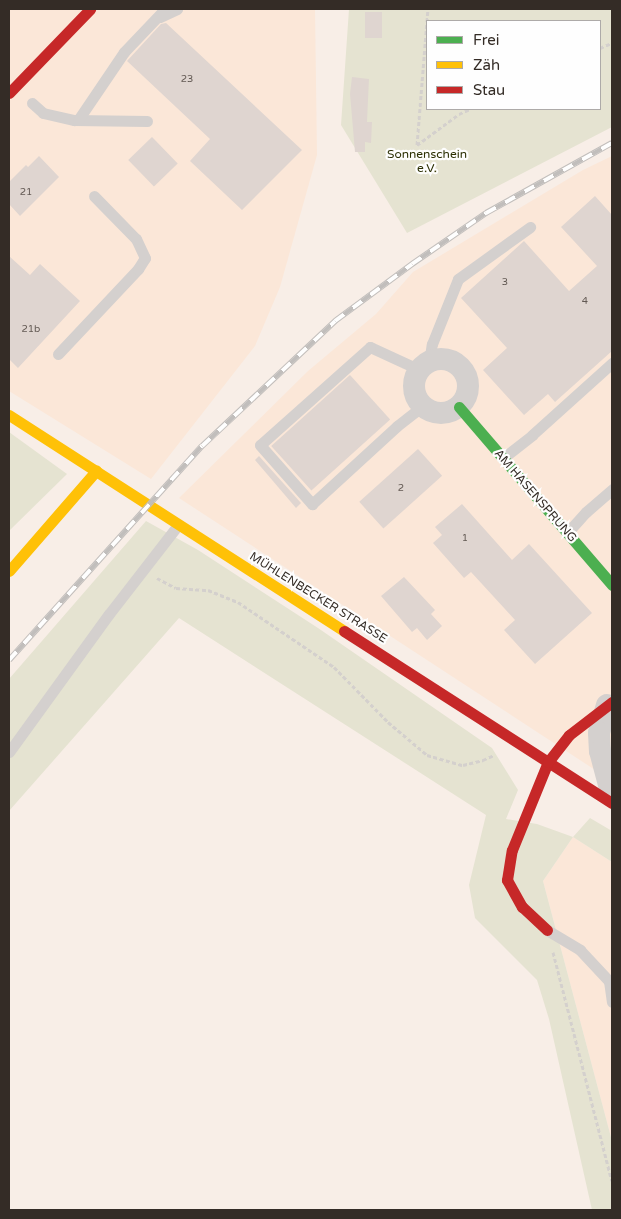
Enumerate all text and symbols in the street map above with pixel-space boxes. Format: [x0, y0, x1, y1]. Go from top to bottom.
legend [426, 20, 601, 110]
text: Frei [473, 31, 499, 49]
text: Zäh [473, 56, 500, 74]
house number: 23 [181, 74, 193, 86]
text: Stau [473, 81, 505, 99]
park label: Sonnenschein e.V. [387, 148, 467, 176]
house number: 21 [20, 187, 32, 199]
house number: 3 [502, 277, 508, 289]
house number: 4 [582, 296, 588, 308]
house number: 21b [22, 324, 40, 336]
street label: AM HASENSPRUNG [491, 447, 579, 545]
house number: 2 [398, 483, 404, 495]
house number: 1 [462, 533, 468, 545]
street label: MÜHLENBECKER STRASSE [246, 550, 390, 646]

